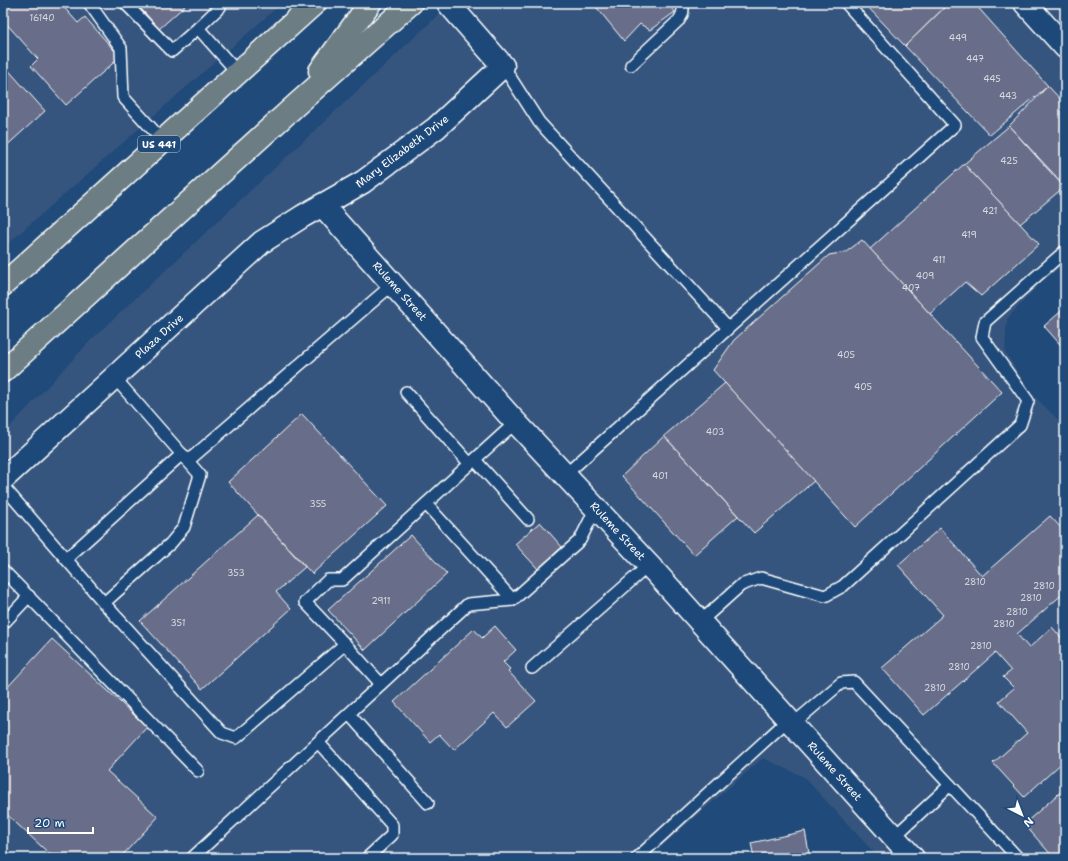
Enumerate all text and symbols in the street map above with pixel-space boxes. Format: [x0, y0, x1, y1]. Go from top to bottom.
house number: 16140 [30, 12, 54, 24]
house number: 449 [949, 32, 967, 44]
house number: 447 [966, 53, 984, 65]
house number: 445 [983, 73, 1001, 85]
house number: 443 [999, 90, 1017, 102]
street label: Mary Elizabeth Drive [353, 111, 452, 191]
road number: US 441 [138, 136, 180, 152]
house number: 425 [1000, 155, 1018, 167]
house number: 421 [982, 205, 998, 217]
house number: 419 [961, 229, 977, 241]
house number: 411 [932, 254, 946, 266]
street label: Ruleme Street [369, 259, 430, 324]
house number: 409 [916, 270, 934, 282]
house number: 407 [902, 282, 920, 294]
street label: Plaza Drive [132, 311, 187, 362]
house number: 405 [837, 349, 855, 361]
house number: 405 [854, 381, 872, 393]
house number: 403 [706, 426, 724, 438]
house number: 401 [652, 470, 668, 482]
house number: 355 [310, 498, 326, 510]
street label: Ruleme Street [587, 499, 649, 564]
house number: 353 [227, 567, 245, 579]
house number: 2810 [964, 576, 986, 588]
house number: 2810 [1033, 580, 1055, 592]
house number: 2810 [1020, 592, 1042, 604]
house number: 2911 [371, 595, 391, 607]
house number: 2810 [1006, 606, 1028, 618]
house number: 351 [171, 617, 185, 629]
house number: 2810 [993, 618, 1015, 630]
house number: 2810 [970, 640, 992, 652]
house number: 2810 [948, 661, 970, 673]
house number: 2810 [924, 682, 946, 694]
street label: Ruleme Street [804, 739, 865, 804]
north arrow [1002, 795, 1042, 835]
scale bar [28, 809, 93, 835]
text: N [1020, 814, 1037, 831]
text: 20 m [34, 815, 65, 831]

